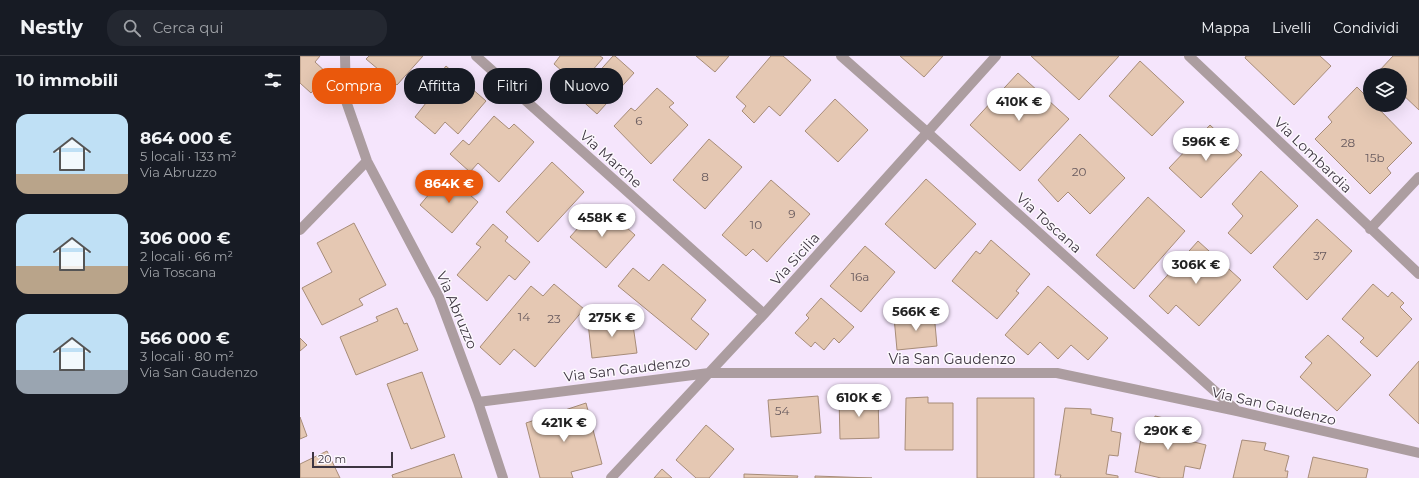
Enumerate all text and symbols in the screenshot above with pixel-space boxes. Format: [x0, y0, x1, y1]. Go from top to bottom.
search box [107, 10, 387, 46]
text: Nestly [20, 16, 83, 39]
icon: search [121, 17, 143, 39]
text: Cerca qui [153, 18, 223, 37]
text: Mappa [1201, 19, 1250, 37]
text: Livelli [1272, 19, 1311, 37]
text: Condividi [1333, 19, 1399, 37]
chip: Compra [312, 68, 396, 104]
chip: Affitta [404, 68, 475, 104]
chip: Filtri [483, 68, 542, 104]
chip: Nuovo [550, 68, 623, 104]
map controls [1363, 68, 1407, 112]
button: layers [1363, 68, 1407, 112]
icon: filters [262, 69, 284, 91]
text: 10 immobili [16, 70, 118, 90]
pin: 410K € [986, 88, 1052, 122]
text: 410K € [996, 93, 1042, 109]
house number: 6 [635, 113, 643, 128]
street label: Via Lombardia [1270, 113, 1356, 197]
street label: Via Marche [576, 126, 646, 192]
text: 864 000 € [140, 128, 232, 148]
pin: 596K € [1173, 128, 1239, 162]
icon: home [48, 130, 96, 178]
text: 596K € [1182, 133, 1230, 149]
house number: 28 [1341, 135, 1356, 150]
text: 5 locali · 133 m² [140, 148, 237, 164]
house number: 15b [1365, 150, 1385, 165]
text: Via Abruzzo [140, 164, 217, 180]
house number: 20 [1072, 164, 1086, 179]
house number: 8 [701, 169, 709, 184]
pin: 864K € [416, 170, 482, 204]
text: 864K € [424, 175, 474, 191]
street label: Via Toscana [1013, 189, 1085, 257]
pin: 458K € [569, 204, 635, 238]
house number: 9 [788, 206, 796, 221]
text: 458K € [577, 209, 627, 225]
house number: 10 [750, 217, 762, 232]
text: 306 000 € [140, 228, 230, 248]
street label: Via Sicilia [767, 229, 823, 289]
icon: home [48, 230, 96, 278]
text: 2 locali · 66 m² [140, 248, 233, 264]
house number: 37 [1313, 248, 1327, 263]
pin: 306K € [1163, 251, 1229, 285]
text: 306K € [1172, 256, 1220, 272]
text: Via Toscana [140, 264, 216, 280]
street label: Via Abruzzo [433, 268, 482, 352]
house number: 16a [851, 269, 869, 284]
pin: 566K € [883, 298, 949, 332]
text: 566K € [892, 303, 940, 319]
pin: 275K € [579, 304, 645, 338]
house number: 14 [518, 309, 530, 324]
text: 275K € [588, 309, 636, 325]
house number: 23 [547, 311, 561, 326]
text: 566 000 € [140, 328, 230, 348]
icon: home [48, 330, 96, 378]
text: 3 locali · 80 m² [140, 348, 234, 364]
street label: Via San Gaudenzo [889, 350, 1016, 368]
street label: Via San Gaudenzo [563, 352, 691, 386]
text: Via San Gaudenzo [140, 364, 258, 380]
street label: Via San Gaudenzo [1210, 383, 1338, 429]
pin: 610K € [826, 384, 892, 418]
text: 610K € [836, 389, 882, 405]
house number: 54 [775, 403, 789, 418]
pin: 421K € [531, 409, 597, 443]
text: 421K € [541, 414, 587, 430]
pin: 290K € [1135, 417, 1201, 451]
text: 290K € [1144, 422, 1192, 438]
scale bar [312, 450, 393, 469]
text: 20 m [318, 452, 346, 466]

